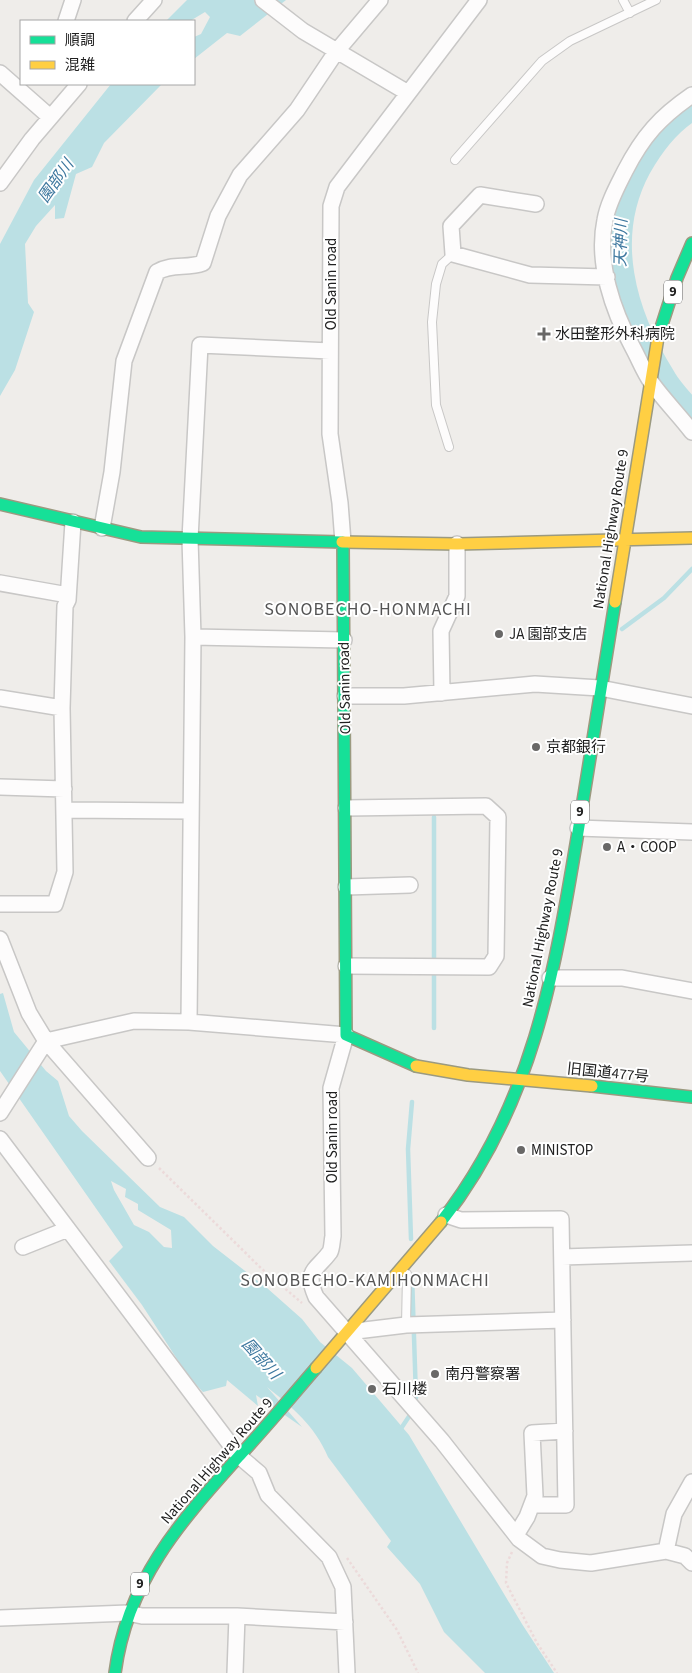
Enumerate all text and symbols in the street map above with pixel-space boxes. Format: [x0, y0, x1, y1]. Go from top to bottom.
legend [20, 20, 195, 85]
text: 順調 [65, 30, 95, 51]
text: 混雑 [65, 55, 95, 76]
water label: 園部川 [33, 153, 80, 207]
water label: 天神川 [610, 217, 632, 267]
street label: Old Sanin road [321, 238, 342, 330]
road number: 9 [664, 280, 682, 304]
place label: 水田整形外科病院 [555, 324, 675, 345]
marker: 水田整形外科病院 [537, 327, 551, 341]
street label: National Highway Route 9 [588, 448, 634, 610]
district label: SONOBECHO-HONMACHI [264, 597, 472, 622]
place label: JA 園部支店 [509, 624, 587, 645]
marker: JA 園部支店 [493, 628, 505, 640]
street label: Old Sanin road [334, 641, 356, 735]
place label: 京都銀行 [546, 737, 606, 758]
marker: 京都銀行 [530, 741, 542, 753]
road number: 9 [571, 800, 589, 824]
place label: A・COOP [617, 837, 677, 858]
marker: A・COOP [601, 841, 613, 853]
street label: National Highway Route 9 [517, 847, 569, 1009]
street label: 旧国道477号 [566, 1058, 650, 1088]
street label: Old Sanin road [322, 1091, 343, 1183]
place label: MINISTOP [531, 1140, 593, 1161]
marker: MINISTOP [515, 1144, 527, 1156]
district label: SONOBECHO-KAMIHONMACHI [240, 1268, 490, 1293]
water label: 園部川 [237, 1334, 287, 1386]
place label: 南丹警察署 [445, 1364, 520, 1385]
marker: 南丹警察署 [429, 1368, 441, 1380]
place label: 石川楼 [382, 1379, 427, 1400]
marker: 石川楼 [366, 1383, 378, 1395]
street label: National Highway Route 9 [156, 1393, 278, 1529]
road number: 9 [131, 1572, 149, 1596]

